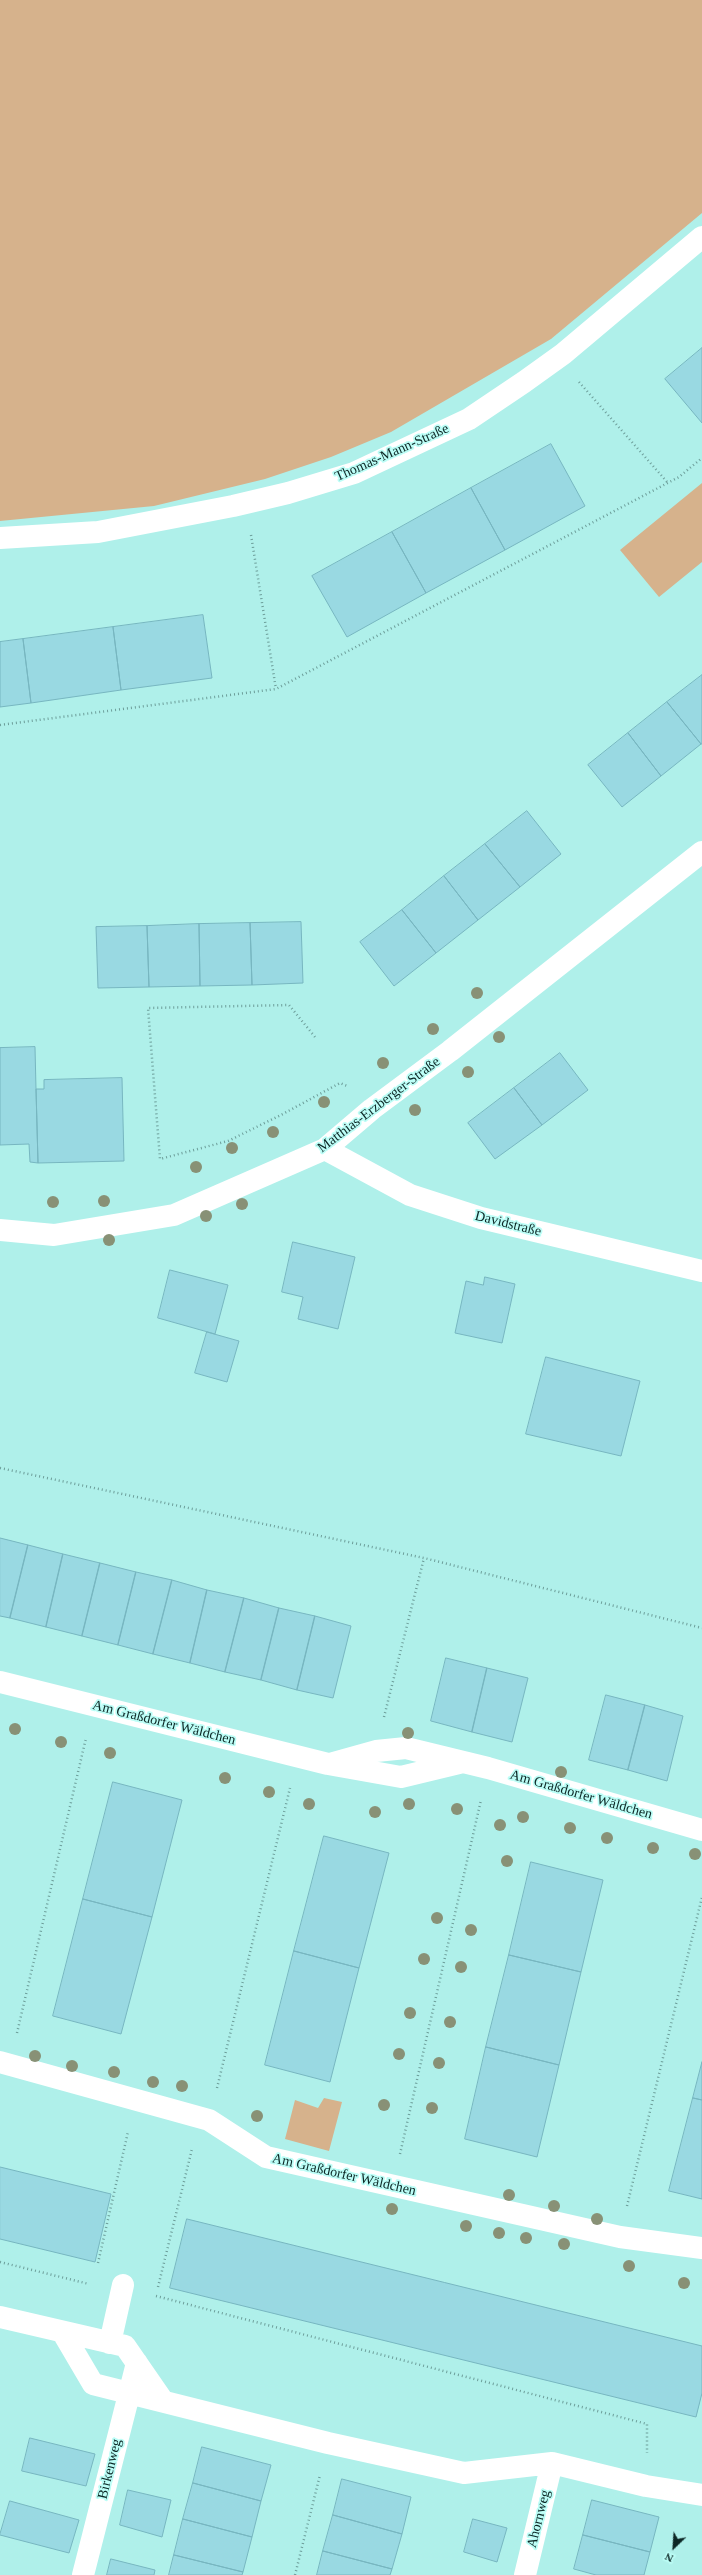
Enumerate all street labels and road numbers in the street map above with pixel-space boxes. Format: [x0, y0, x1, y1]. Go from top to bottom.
street label: Thomas-Mann-Straße [332, 420, 452, 486]
street label: Matthias-Erzberger-Straße [315, 1054, 443, 1156]
street label: Davidstraße [473, 1208, 543, 1240]
street label: Am Graßdorfer Wäldchen [91, 1697, 237, 1749]
street label: Am Graßdorfer Wäldchen [508, 1767, 654, 1823]
street label: Am Graßdorfer Wäldchen [271, 2150, 417, 2200]
street label: Birkenweg [94, 2437, 126, 2501]
street label: Ahornweg [524, 2488, 554, 2550]

